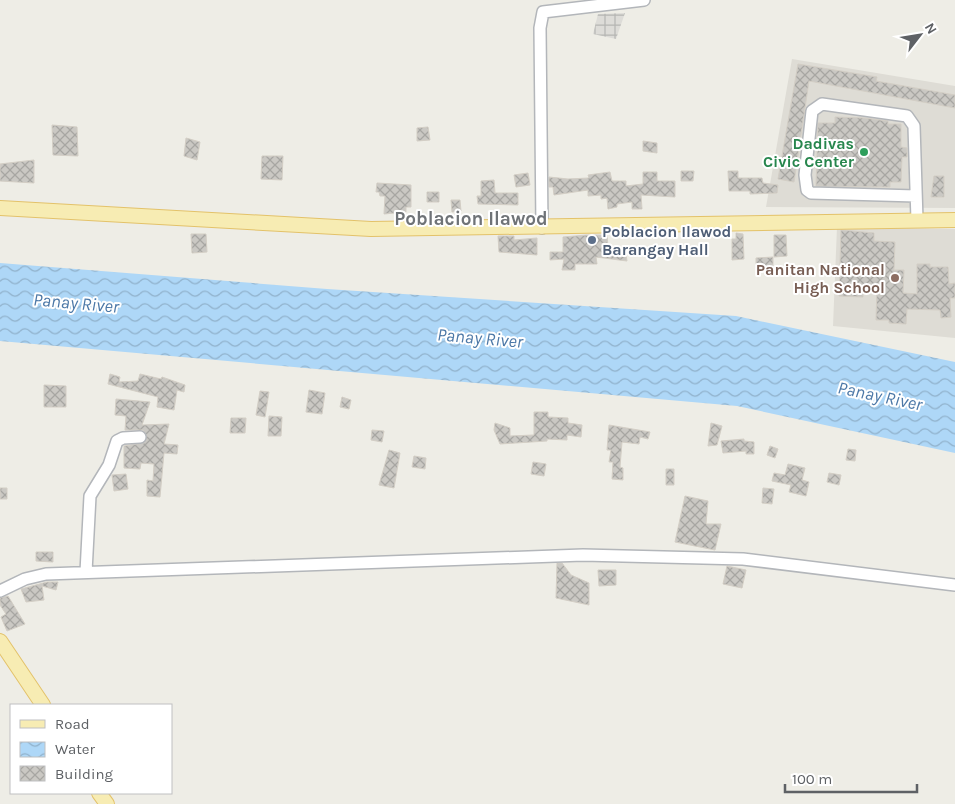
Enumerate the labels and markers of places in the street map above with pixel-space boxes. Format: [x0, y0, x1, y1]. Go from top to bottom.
place label: Dadivas Civic Center [763, 134, 855, 171]
marker: Dadivas Civic Center [858, 146, 870, 158]
place label: Poblacion Ilawod Barangay Hall [602, 222, 731, 259]
marker: Poblacion Ilawod Barangay Hall [586, 234, 598, 246]
place label: Panitan National High School [756, 260, 885, 297]
marker: Panitan National High School [889, 272, 901, 284]

